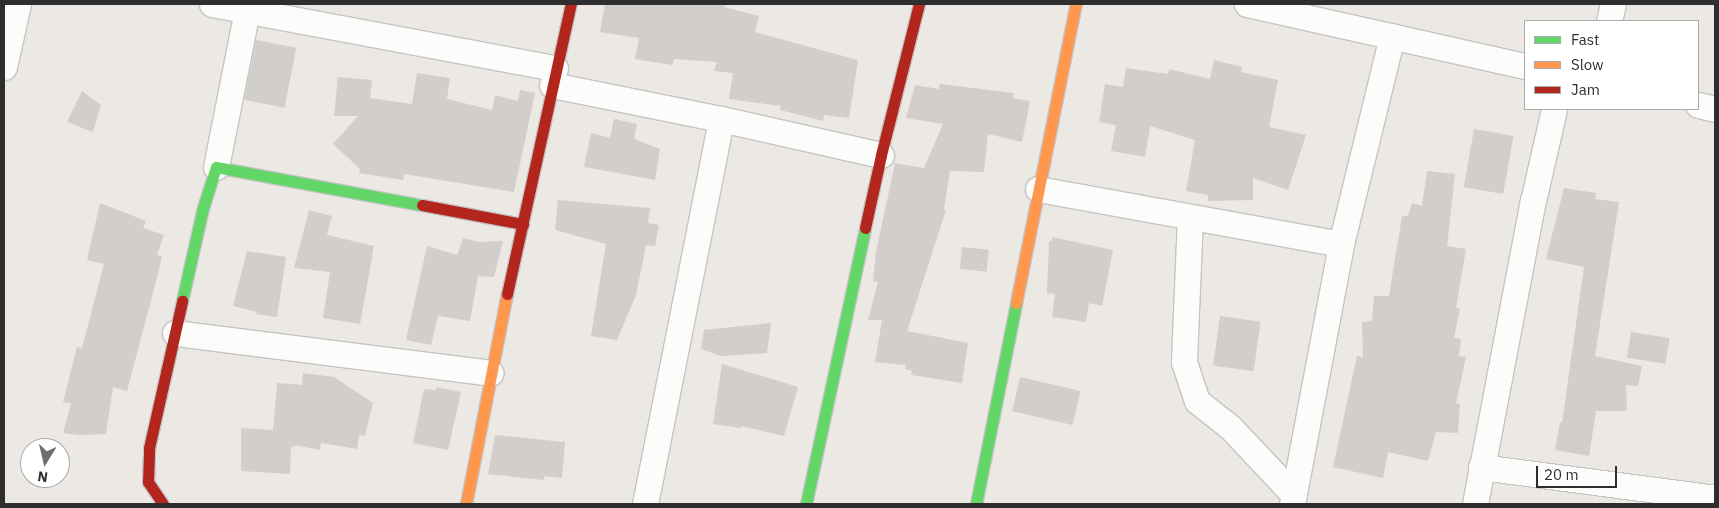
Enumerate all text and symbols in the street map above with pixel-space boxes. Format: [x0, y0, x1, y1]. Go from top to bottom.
legend [1524, 20, 1699, 110]
text: Fast [1571, 30, 1599, 49]
text: Slow [1571, 55, 1604, 74]
text: Jam [1571, 80, 1600, 99]
north arrow [20, 438, 70, 488]
scale bar [1539, 456, 1620, 488]
text: 20 m [1544, 465, 1579, 484]
text: N [36, 467, 49, 487]

